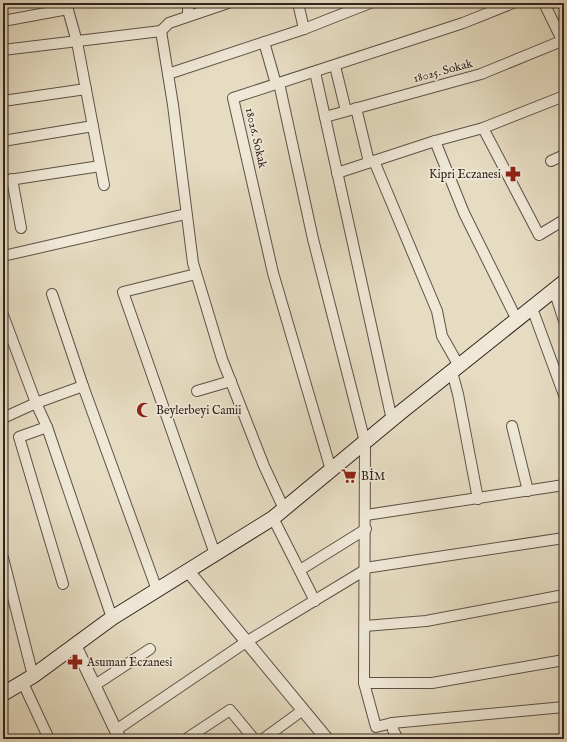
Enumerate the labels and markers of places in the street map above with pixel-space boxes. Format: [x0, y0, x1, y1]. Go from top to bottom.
pharmacy icon: Kipri Eczanesi [504, 165, 522, 183]
place label: Kipri Eczanesi [429, 167, 501, 183]
mosque icon: Beylerbeyi Camii [135, 401, 153, 419]
place label: Beylerbeyi Camii [156, 403, 242, 418]
supermarket icon: BİM [340, 467, 358, 485]
place label: BİM [361, 468, 385, 484]
pharmacy icon: Asuman Eczanesi [66, 653, 84, 671]
place label: Asuman Eczanesi [86, 655, 173, 670]

